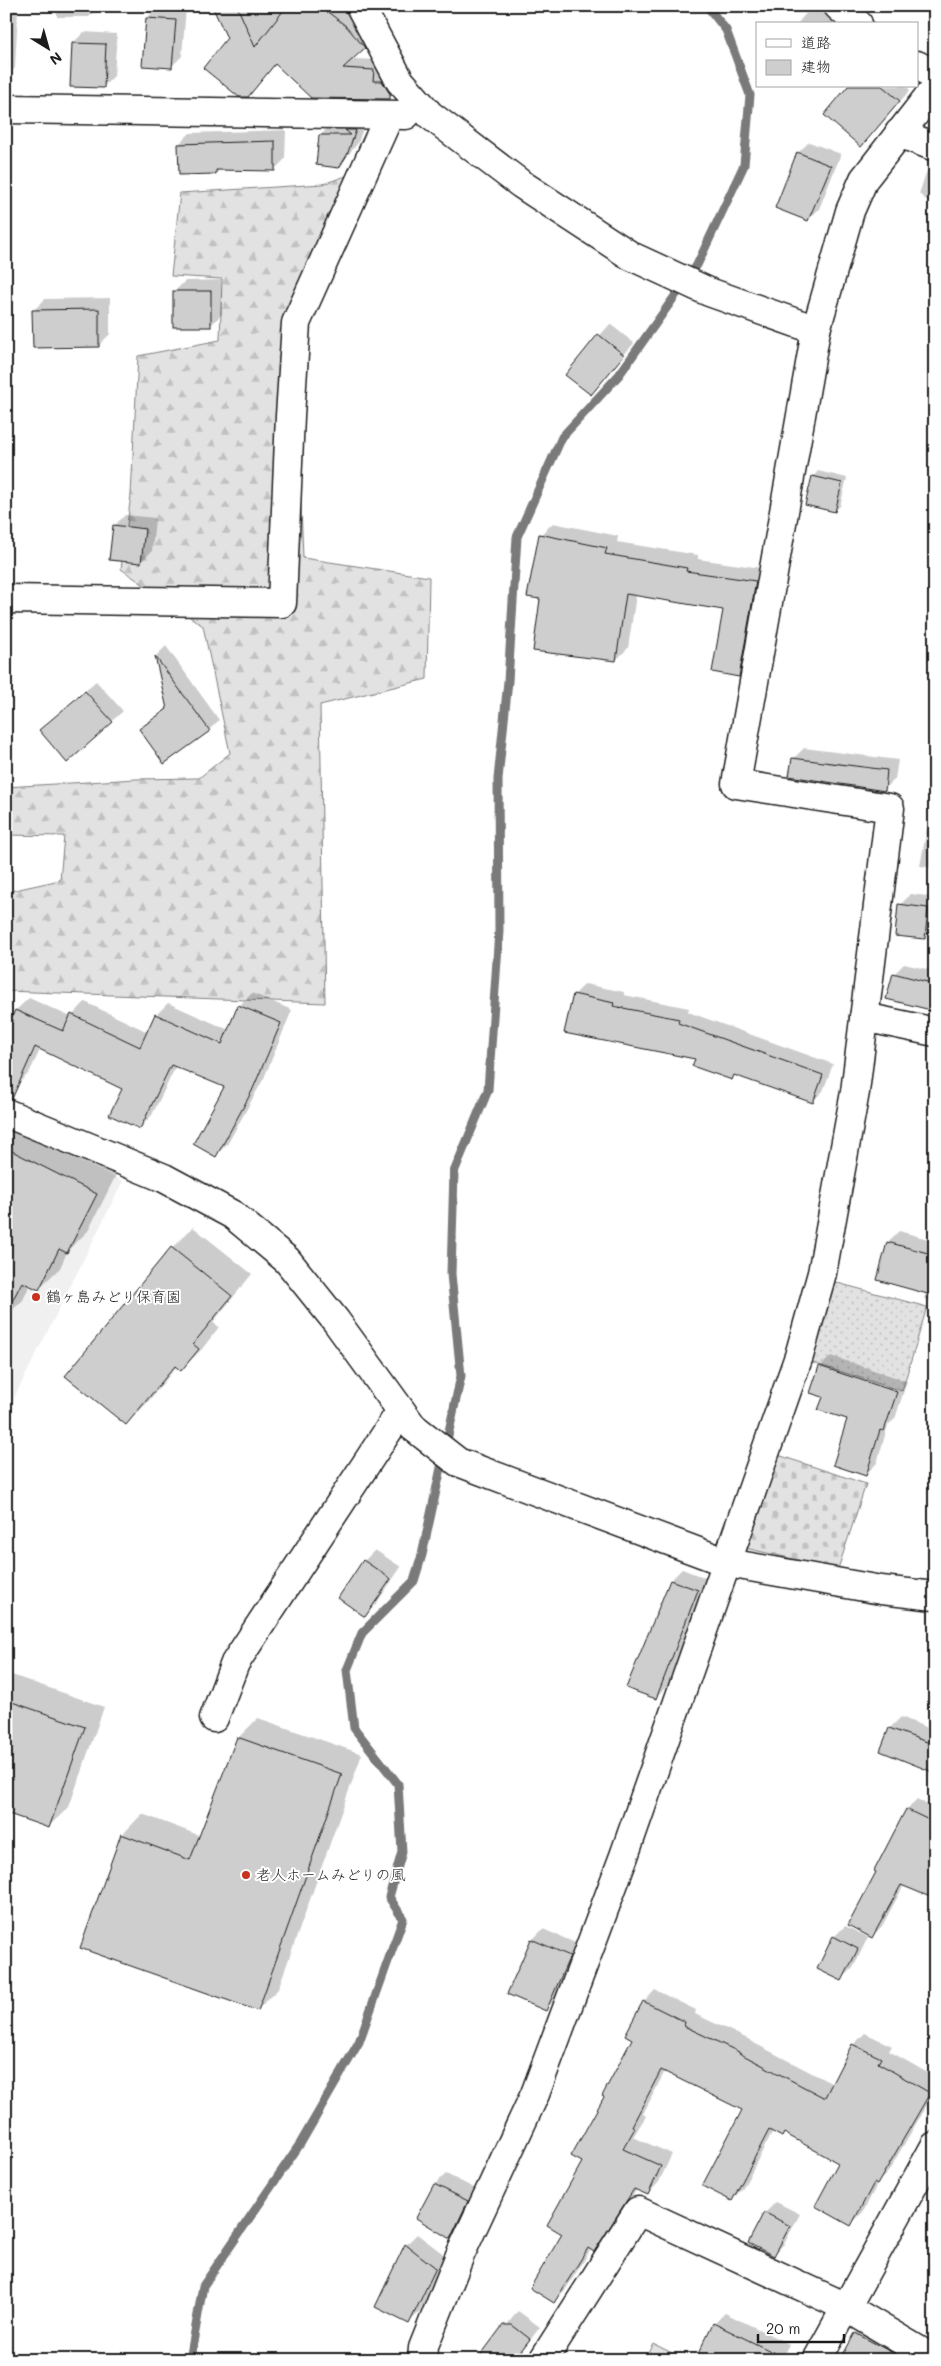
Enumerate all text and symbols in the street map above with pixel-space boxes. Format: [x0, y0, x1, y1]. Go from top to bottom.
north arrow [22, 22, 72, 72]
legend [756, 22, 918, 88]
text: 道路 [801, 32, 831, 52]
text: N [46, 48, 66, 70]
text: 建物 [801, 56, 831, 76]
place label: 鶴ヶ島みどり保育園 [46, 1286, 181, 1306]
marker: 鶴ヶ島みどり保育園 [30, 1291, 42, 1303]
place label: 老人ホームみどりの風 [256, 1864, 405, 1884]
marker: 老人ホームみどりの風 [240, 1869, 252, 1881]
scale bar [758, 2311, 845, 2343]
text: 20 m [766, 2318, 800, 2338]

